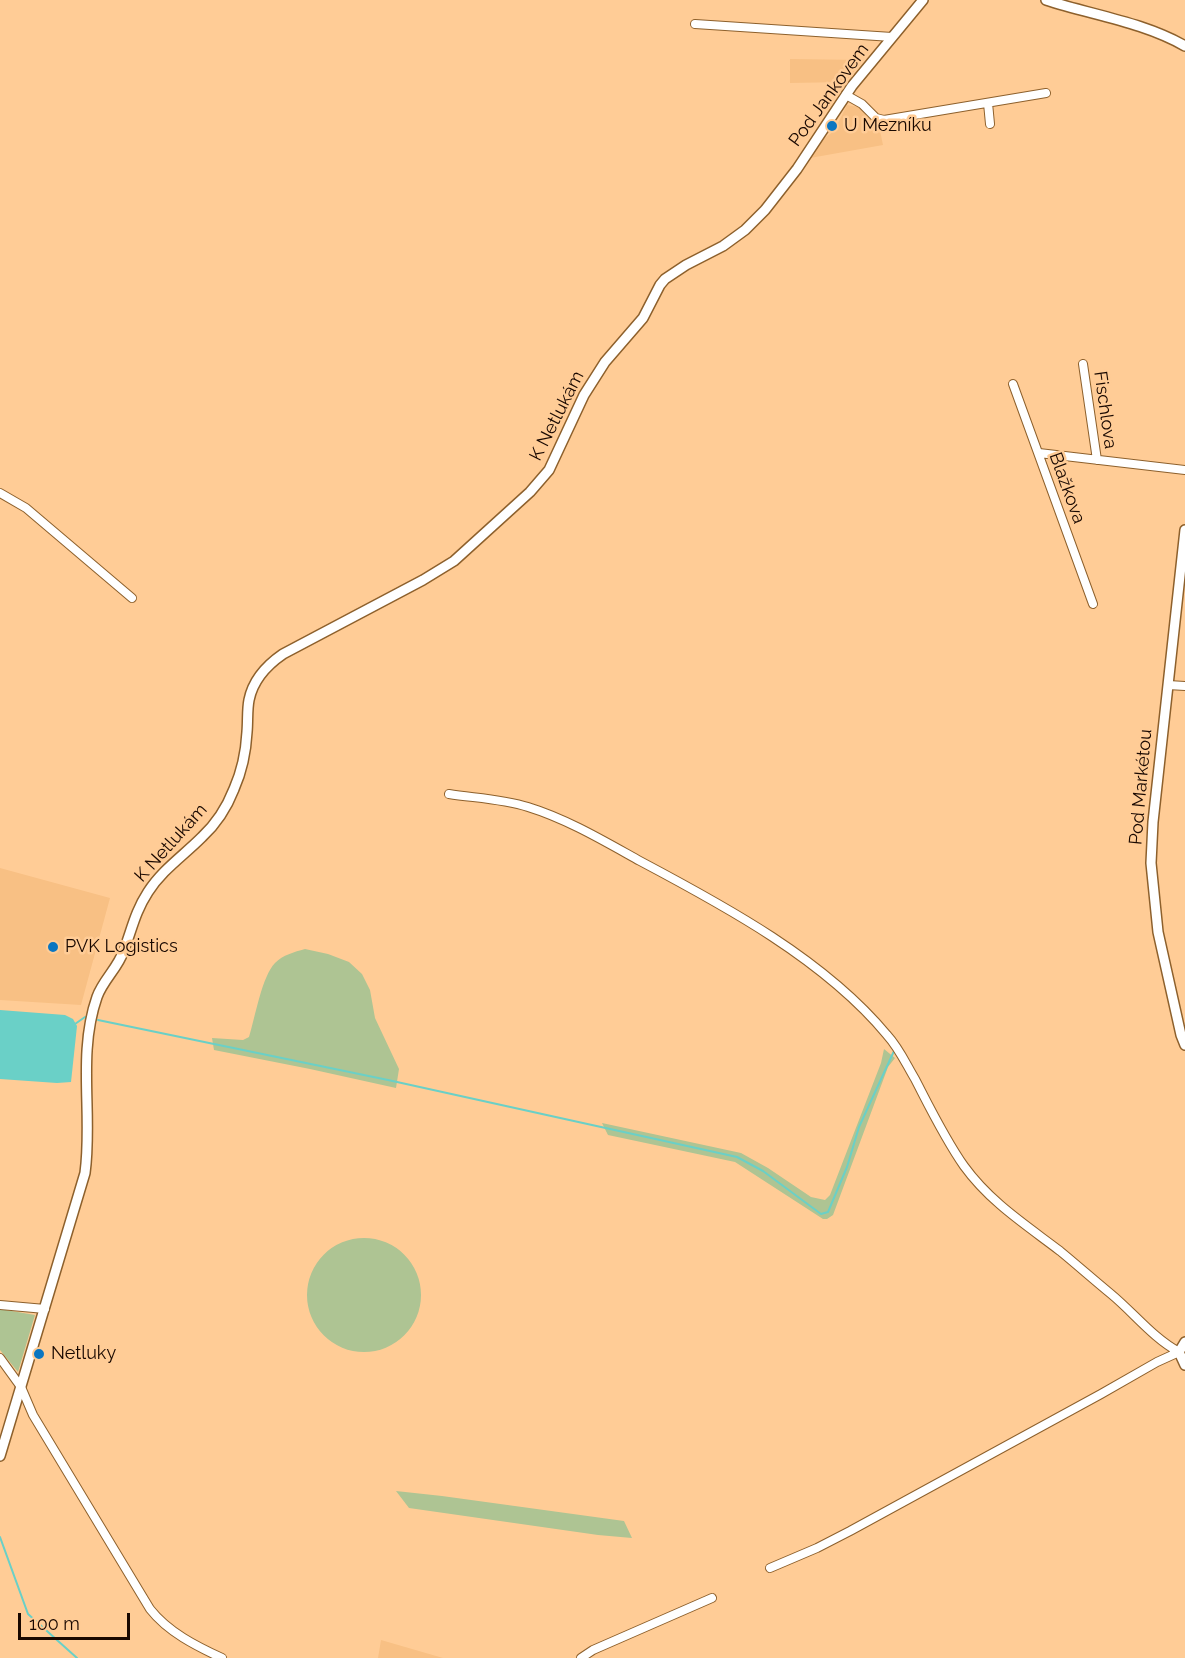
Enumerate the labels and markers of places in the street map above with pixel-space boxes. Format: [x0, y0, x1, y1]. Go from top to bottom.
place label: U Mezníku [844, 115, 932, 137]
marker: U Mezníku [825, 119, 839, 133]
place label: PVK Logistics [65, 936, 178, 958]
marker: PVK Logistics [46, 940, 60, 954]
place label: Netluky [51, 1343, 116, 1365]
marker: Netluky [32, 1347, 46, 1361]

